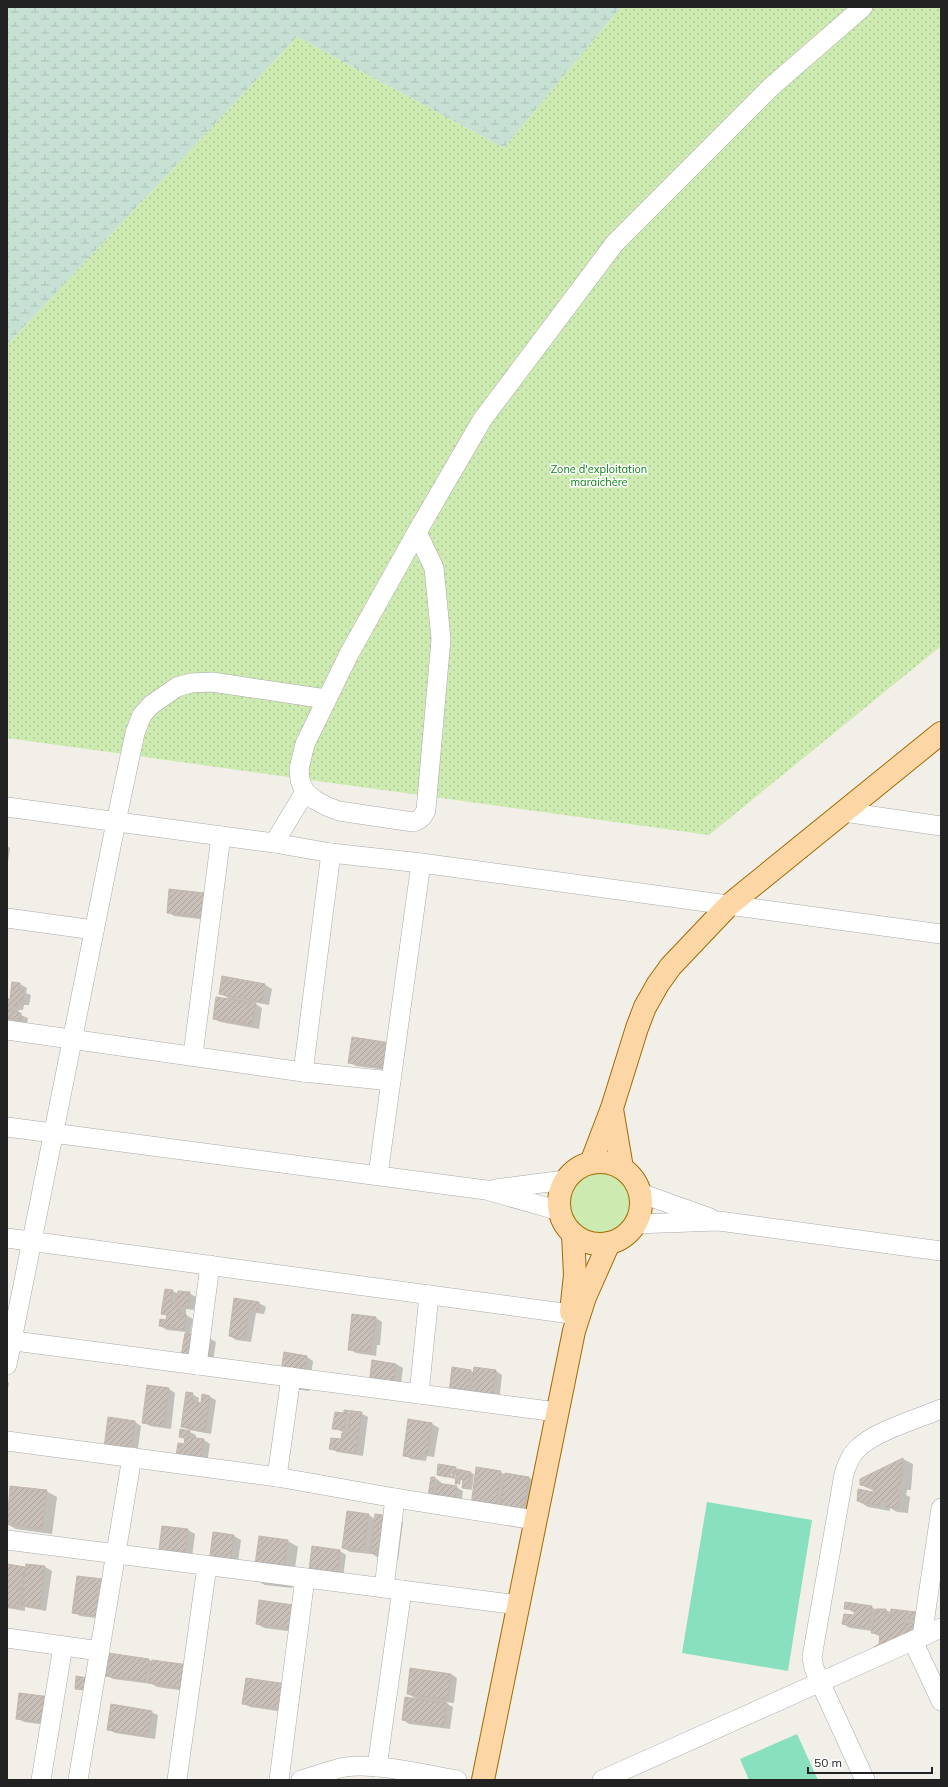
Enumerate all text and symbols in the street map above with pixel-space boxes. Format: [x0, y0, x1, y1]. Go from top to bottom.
park label: Zone d'exploitation maraichère [551, 462, 647, 489]
scale bar [808, 1749, 932, 1775]
text: 50 m [814, 1755, 842, 1770]

